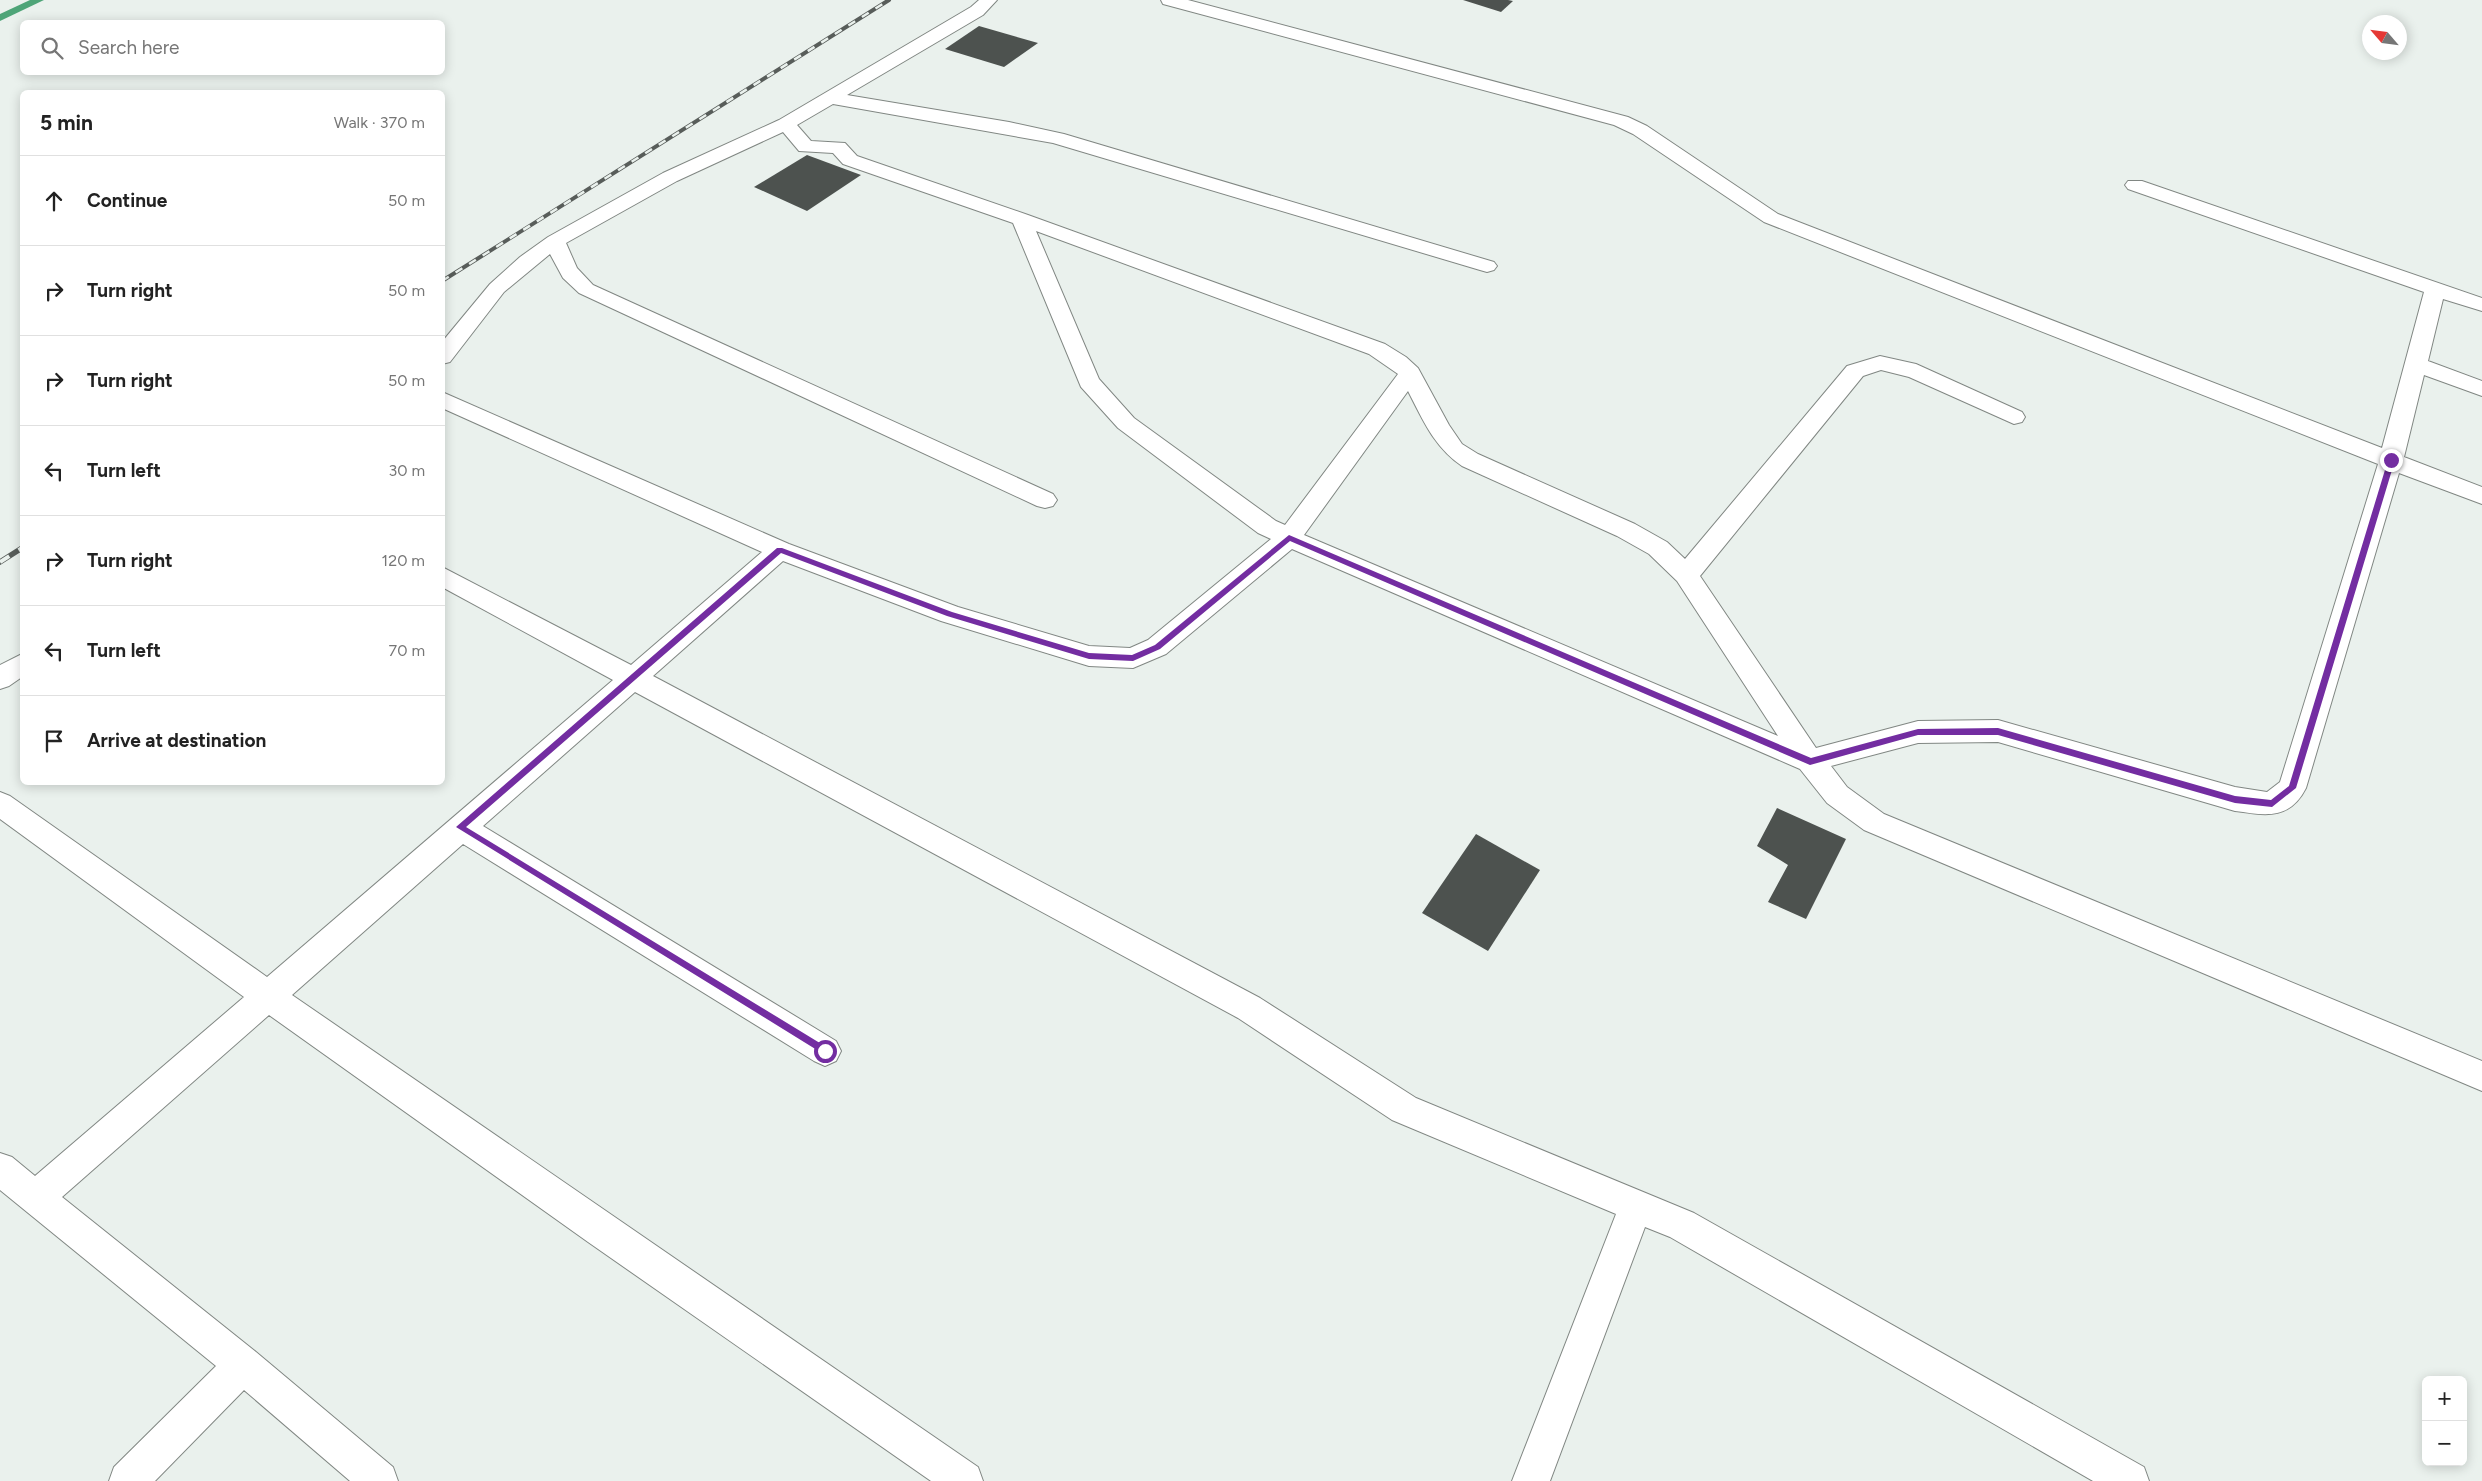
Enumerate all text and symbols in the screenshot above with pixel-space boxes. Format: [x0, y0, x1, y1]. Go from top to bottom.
north arrow [2362, 15, 2407, 60]
search box [20, 20, 445, 75]
icon: search [38, 34, 66, 62]
text: Search here [78, 36, 180, 59]
text: 5 min [40, 110, 93, 135]
text: Walk · 370 m [334, 113, 425, 132]
icon: ahead [40, 187, 68, 215]
text: Continue [87, 189, 167, 212]
text: 50 m [388, 191, 425, 210]
icon: right [40, 277, 68, 305]
text: Turn right [87, 279, 173, 302]
text: 50 m [388, 281, 425, 300]
icon: right [40, 367, 68, 395]
text: Turn right [87, 369, 173, 392]
text: 50 m [388, 371, 425, 390]
route end [2380, 449, 2403, 472]
icon: left [40, 457, 68, 485]
text: Turn left [87, 459, 161, 482]
text: 30 m [388, 461, 425, 480]
icon: right [40, 547, 68, 575]
text: Turn right [87, 549, 173, 572]
text: 120 m [382, 551, 425, 570]
icon: left [40, 637, 68, 665]
text: Turn left [87, 639, 161, 662]
text: 70 m [389, 641, 425, 660]
icon: arrive [40, 727, 68, 755]
text: Arrive at destination [87, 729, 266, 752]
route start [814, 1040, 837, 1063]
map controls [2422, 1376, 2467, 1466]
button: + [2422, 1376, 2467, 1421]
button: − [2422, 1421, 2467, 1466]

